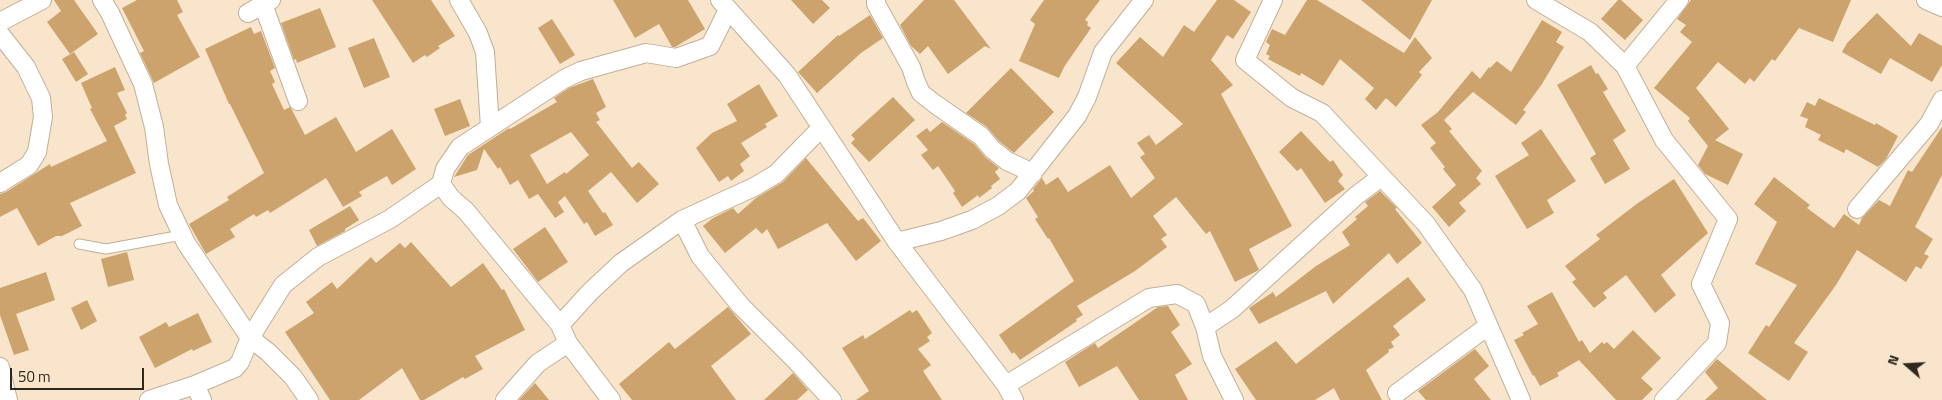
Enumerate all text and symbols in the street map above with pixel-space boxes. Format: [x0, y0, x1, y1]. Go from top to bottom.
north arrow [1882, 340, 1932, 390]
text: N [1881, 352, 1904, 368]
scale bar [12, 358, 146, 390]
text: 50 m [18, 365, 51, 388]

